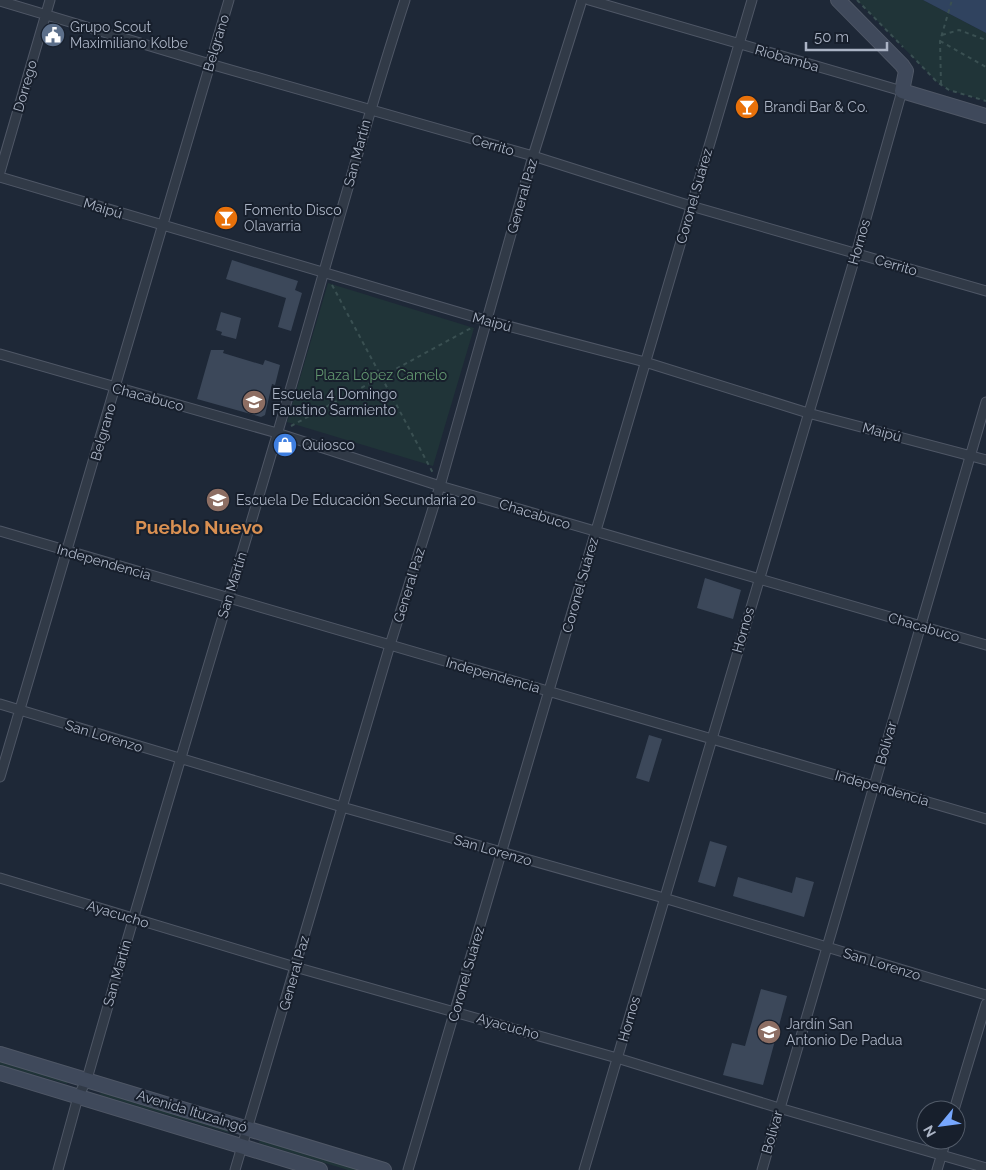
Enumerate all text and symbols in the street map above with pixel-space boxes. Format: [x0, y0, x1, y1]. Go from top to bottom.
street label: Belgrano [200, 12, 232, 74]
place label: Grupo Scout Maximiliano Kolbe [70, 19, 188, 51]
scale bar [806, 20, 887, 52]
public building icon: Grupo Scout Maximiliano Kolbe [40, 22, 66, 48]
text: 50 m [814, 28, 849, 46]
street label: Riobamba [753, 41, 821, 75]
street label: Dorrego [10, 58, 40, 114]
bar icon: Brandi Bar & Co. [734, 94, 760, 120]
place label: Brandi Bar & Co. [764, 99, 868, 115]
street label: San Martín [340, 118, 374, 188]
street label: Cerrito [470, 131, 516, 159]
street label: Coronel Suárez [673, 146, 715, 246]
street label: General Paz [504, 157, 540, 235]
street label: Maipú [82, 195, 124, 221]
place label: Fomento Disco Olavarria [244, 202, 342, 234]
bar icon: Fomento Disco Olavarria [213, 205, 239, 231]
street label: Hornos [845, 217, 873, 267]
street label: Cerrito [873, 251, 919, 279]
street label: Maipú [471, 309, 513, 335]
park label: Plaza López Camelo [315, 367, 447, 383]
street label: Chacabuco [110, 380, 186, 414]
place label: Escuela 4 Domingo Faustino Sarmiento [272, 386, 397, 418]
school or university icon: Escuela 4 Domingo Faustino Sarmiento [241, 389, 267, 415]
street label: Belgrano [87, 401, 119, 463]
street label: Maipú [861, 419, 903, 445]
shop icon: Quiosco [272, 432, 298, 458]
place label: Quiosco [302, 437, 355, 453]
school or university icon: Escuela De Educación Secundaria 20 [205, 487, 231, 513]
place label: Escuela De Educación Secundaria 20 [236, 492, 476, 508]
street label: Chacabuco [497, 496, 573, 532]
district label: Pueblo Nuevo [135, 516, 263, 538]
street label: Coronel Suárez [559, 535, 601, 635]
street label: Independencia [55, 541, 153, 583]
street label: General Paz [390, 546, 428, 624]
street label: San Martín [214, 550, 250, 620]
street label: Hornos [729, 605, 757, 655]
street label: Chacabuco [886, 609, 962, 645]
street label: Independencia [444, 654, 542, 696]
street label: San Lorenzo [63, 717, 145, 755]
street label: Bolívar [872, 719, 900, 767]
street label: Independencia [833, 767, 931, 809]
street label: San Lorenzo [452, 831, 534, 869]
street label: Ayacucho [85, 897, 151, 931]
street label: Coronel Suárez [445, 924, 487, 1024]
street label: General Paz [276, 934, 312, 1012]
street label: San Martín [100, 938, 134, 1008]
street label: San Lorenzo [841, 945, 923, 983]
street label: Hornos [615, 994, 643, 1044]
street label: Ayacucho [475, 1009, 541, 1043]
place label: Jardín San Antonio De Padua [786, 1016, 902, 1048]
school or university icon: Jardín San Antonio De Padua [756, 1019, 782, 1045]
street label: Avenida Ituzaingó [135, 1087, 249, 1135]
north arrow [916, 1100, 966, 1150]
street label: Bolívar [758, 1108, 786, 1156]
text: N [920, 1123, 939, 1140]

